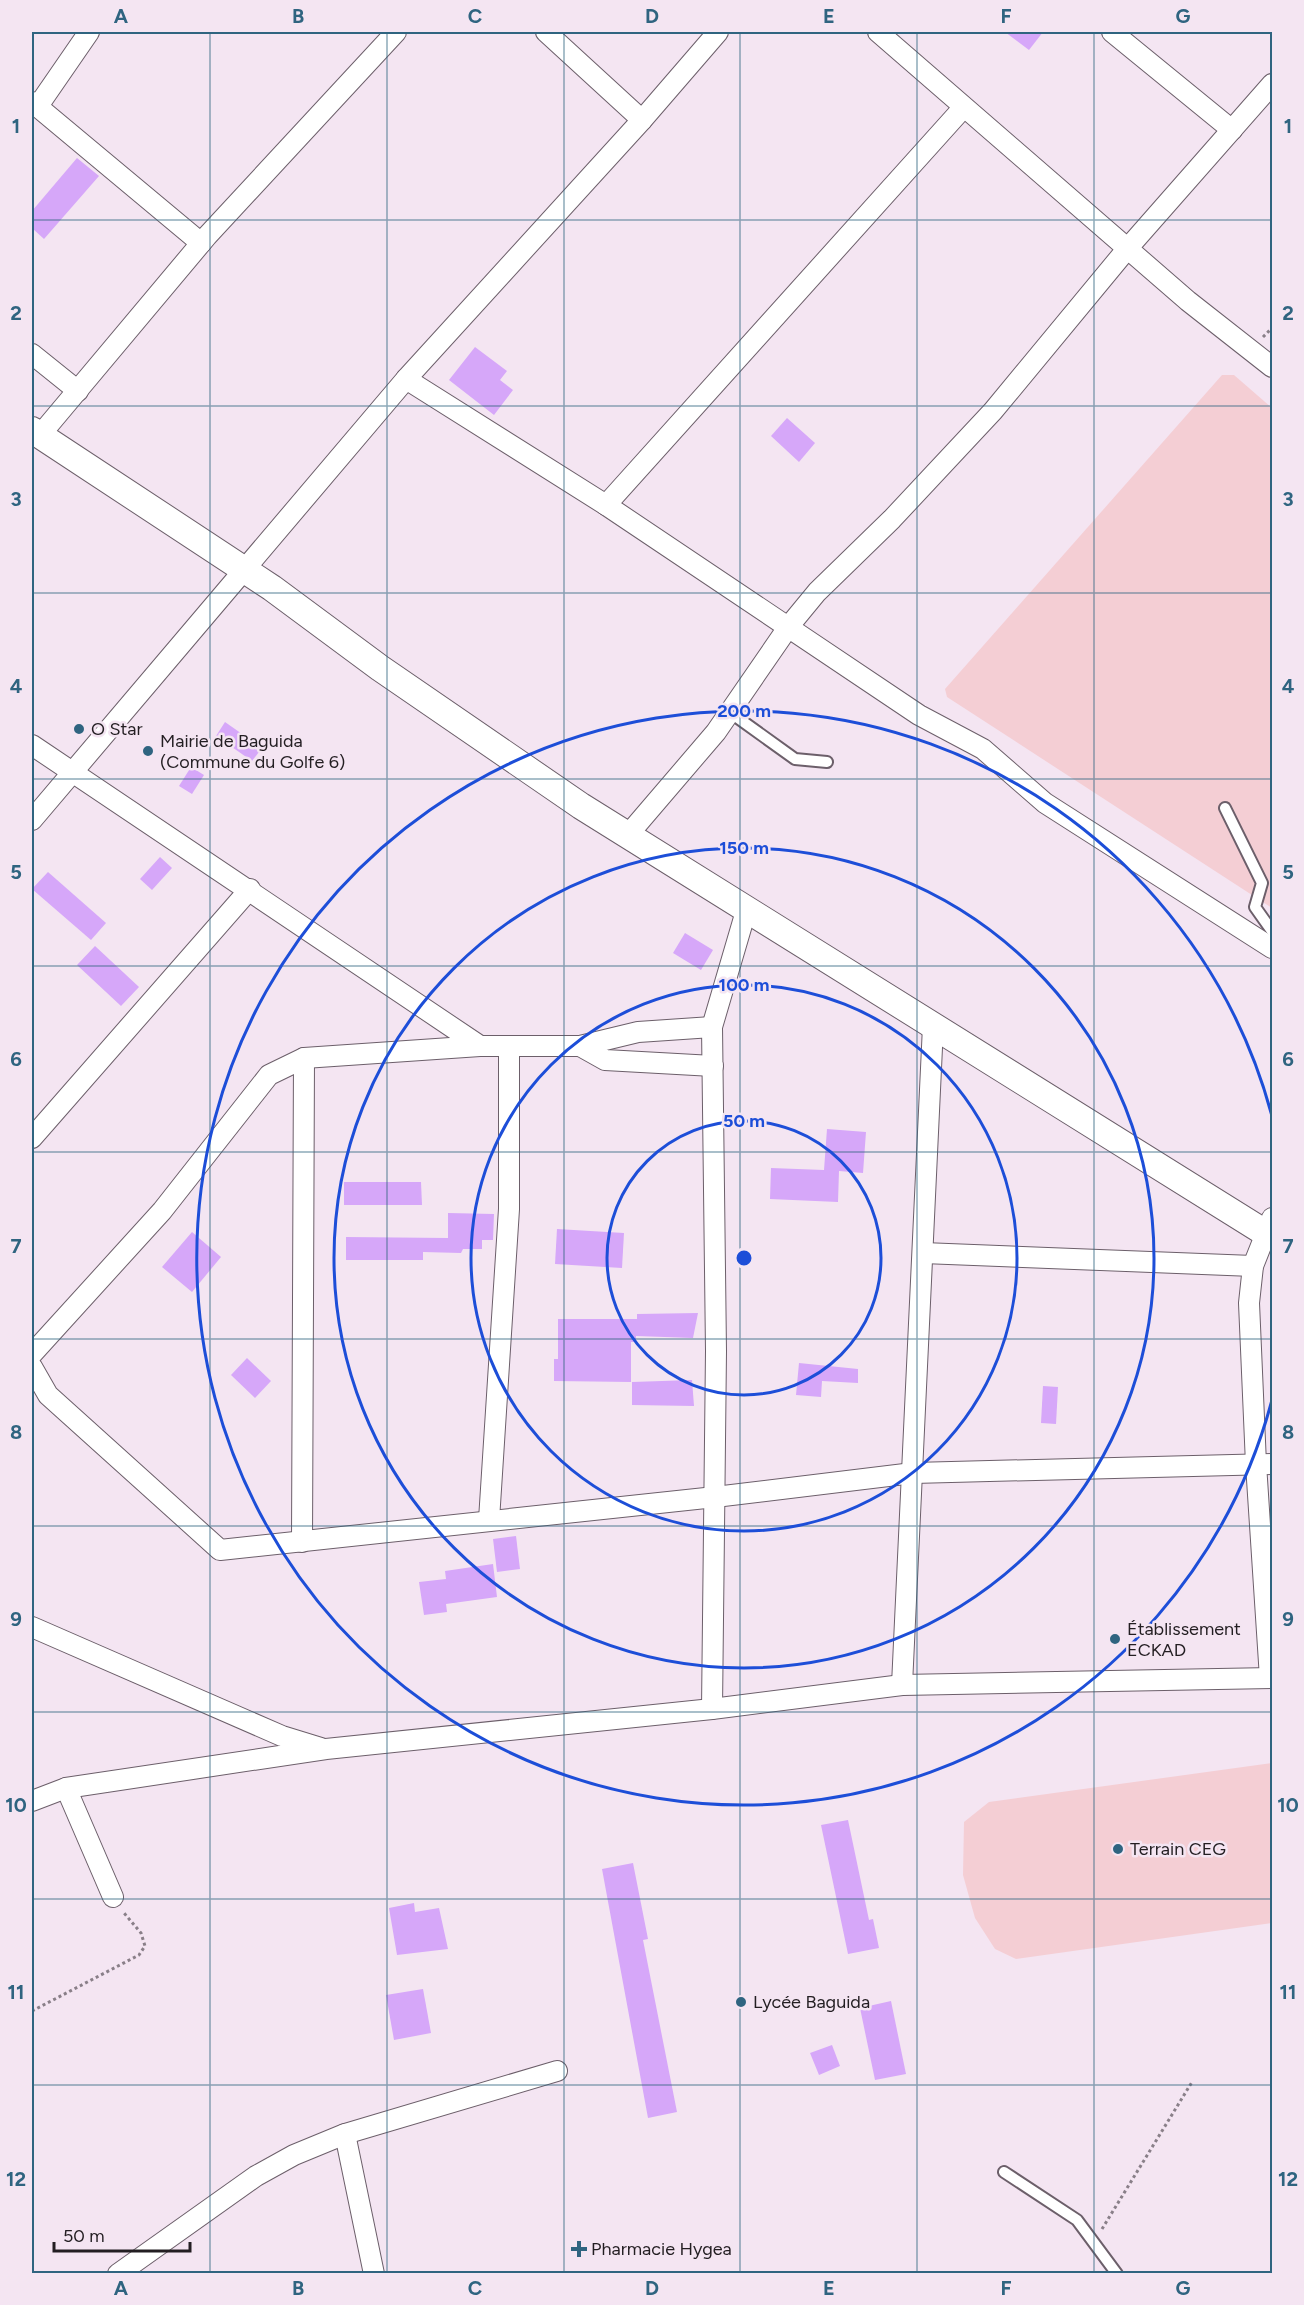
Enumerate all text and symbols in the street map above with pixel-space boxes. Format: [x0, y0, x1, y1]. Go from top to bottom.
text: A [114, 4, 129, 28]
text: B [292, 4, 304, 28]
text: C [468, 4, 482, 28]
text: D [645, 4, 659, 28]
text: E [823, 4, 835, 28]
text: F [1000, 4, 1012, 28]
text: G [1176, 4, 1191, 28]
text: 1 [12, 114, 20, 138]
text: 1 [1284, 114, 1292, 138]
text: 2 [10, 301, 22, 325]
text: 2 [1282, 301, 1294, 325]
text: 3 [10, 487, 22, 511]
text: 3 [1282, 487, 1294, 511]
text: 4 [10, 674, 23, 698]
text: 4 [1282, 674, 1295, 698]
text: 200 m [717, 700, 771, 722]
place label: O Star [91, 718, 143, 740]
marker: O Star [72, 722, 86, 736]
place label: Mairie de Baguida (Commune du Golfe 6) [160, 730, 345, 773]
marker: Mairie de Baguida (Commune du Golfe 6) [141, 744, 155, 758]
text: 150 m [719, 837, 769, 859]
text: 5 [10, 860, 22, 884]
text: 5 [1282, 860, 1294, 884]
text: 100 m [719, 974, 769, 996]
text: 6 [10, 1047, 22, 1071]
text: 6 [1282, 1047, 1294, 1071]
text: 50 m [723, 1110, 765, 1132]
text: 7 [10, 1234, 22, 1258]
text: 7 [1282, 1234, 1294, 1258]
centre of rings [734, 1248, 754, 1268]
text: 8 [10, 1420, 22, 1444]
text: 8 [1282, 1420, 1294, 1444]
text: 9 [10, 1607, 22, 1631]
text: 9 [1282, 1607, 1294, 1631]
place label: Établissement ECKAD [1127, 1618, 1241, 1661]
marker: Établissement ECKAD [1108, 1632, 1122, 1646]
text: 10 [5, 1793, 27, 1817]
text: 10 [1277, 1793, 1299, 1817]
place label: Terrain CEG [1130, 1838, 1226, 1860]
marker: Terrain CEG [1111, 1842, 1125, 1856]
text: 11 [8, 1980, 24, 2004]
text: 11 [1280, 1980, 1296, 2004]
place label: Lycée Baguida [753, 1991, 870, 2013]
marker: Lycée Baguida [734, 1995, 748, 2009]
text: 12 [6, 2167, 26, 2191]
text: 12 [1278, 2167, 1298, 2191]
scale bar [54, 2215, 190, 2253]
text: 50 m [63, 2225, 105, 2247]
place label: Pharmacie Hygea [591, 2238, 732, 2260]
marker: Pharmacie Hygea [572, 2242, 586, 2256]
text: A [114, 2276, 129, 2300]
text: B [292, 2276, 304, 2300]
text: C [468, 2276, 482, 2300]
text: D [645, 2276, 659, 2300]
text: E [823, 2276, 835, 2300]
text: F [1000, 2276, 1012, 2300]
text: G [1176, 2276, 1191, 2300]

